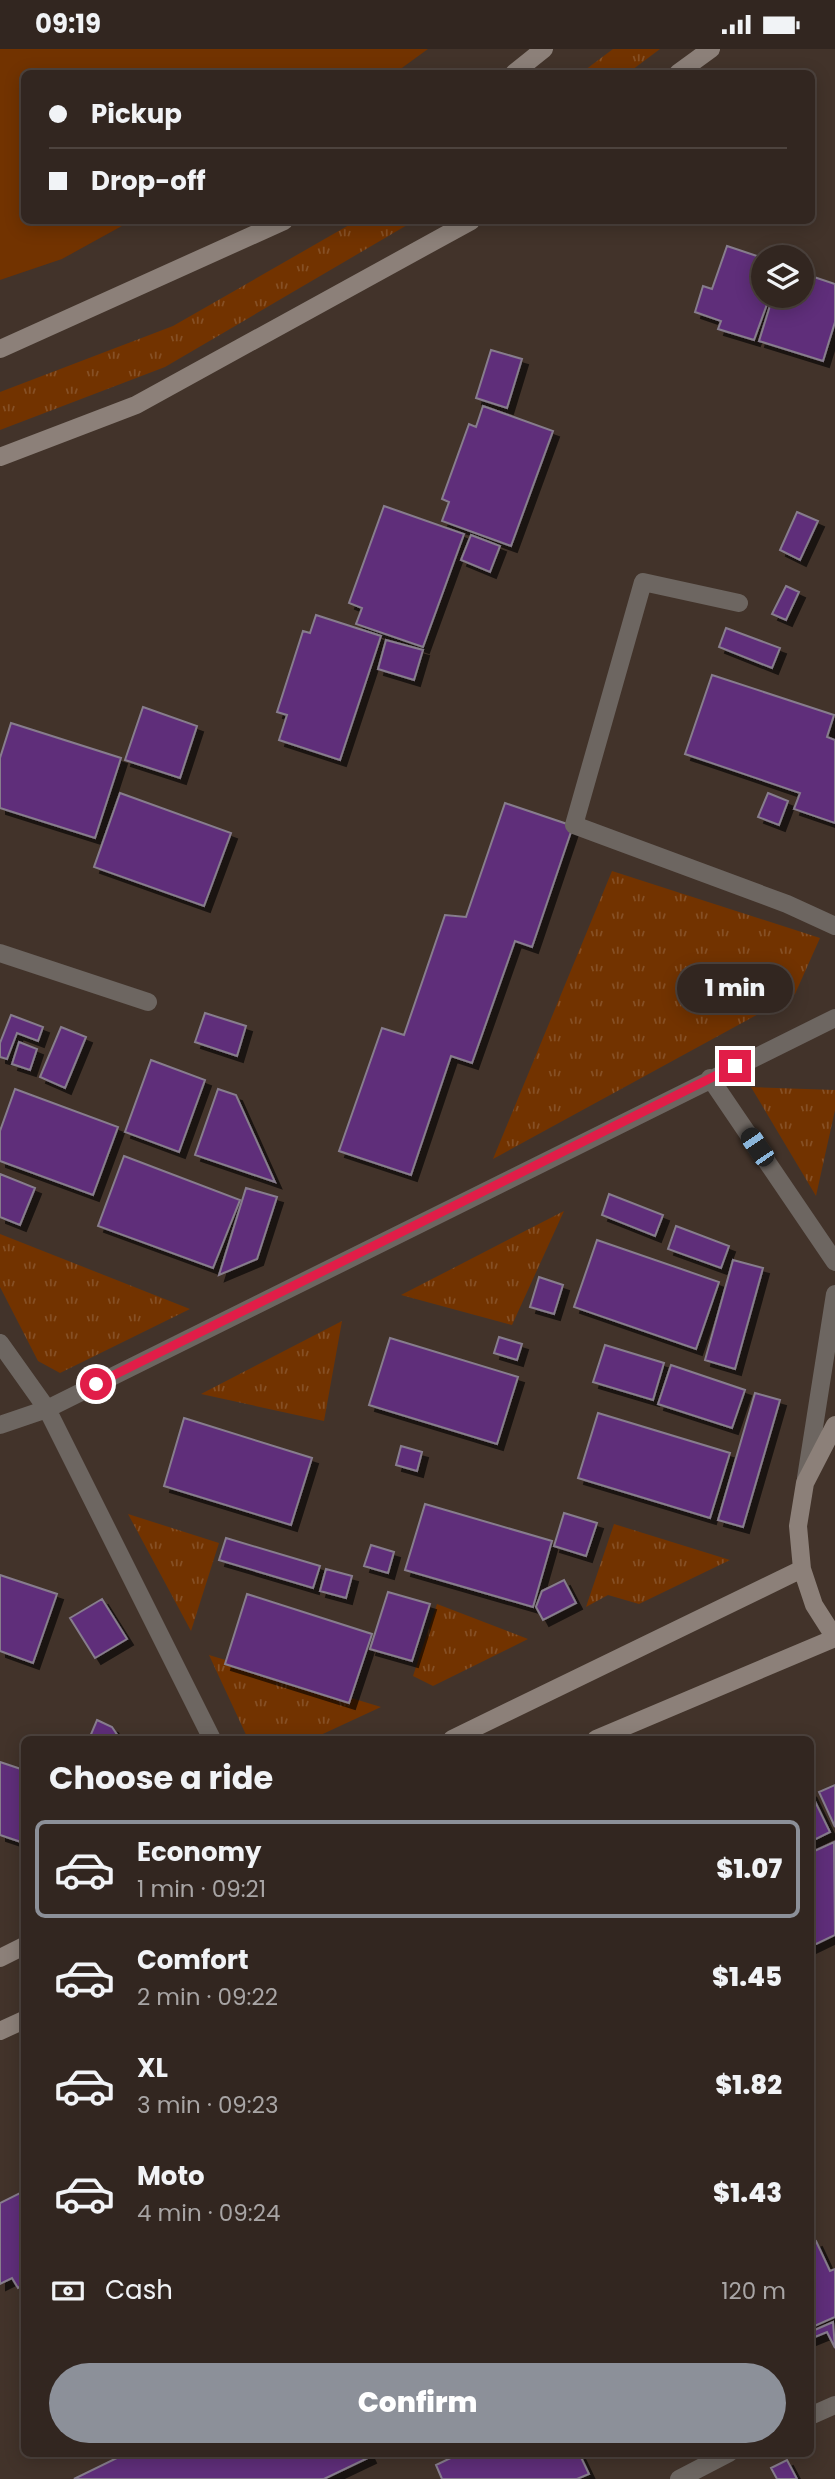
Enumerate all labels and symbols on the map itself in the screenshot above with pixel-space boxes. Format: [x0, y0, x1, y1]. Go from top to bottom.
callout: 1 min [677, 965, 793, 1013]
route end [719, 1050, 751, 1082]
car [737, 1124, 778, 1170]
route start [80, 1368, 112, 1400]

